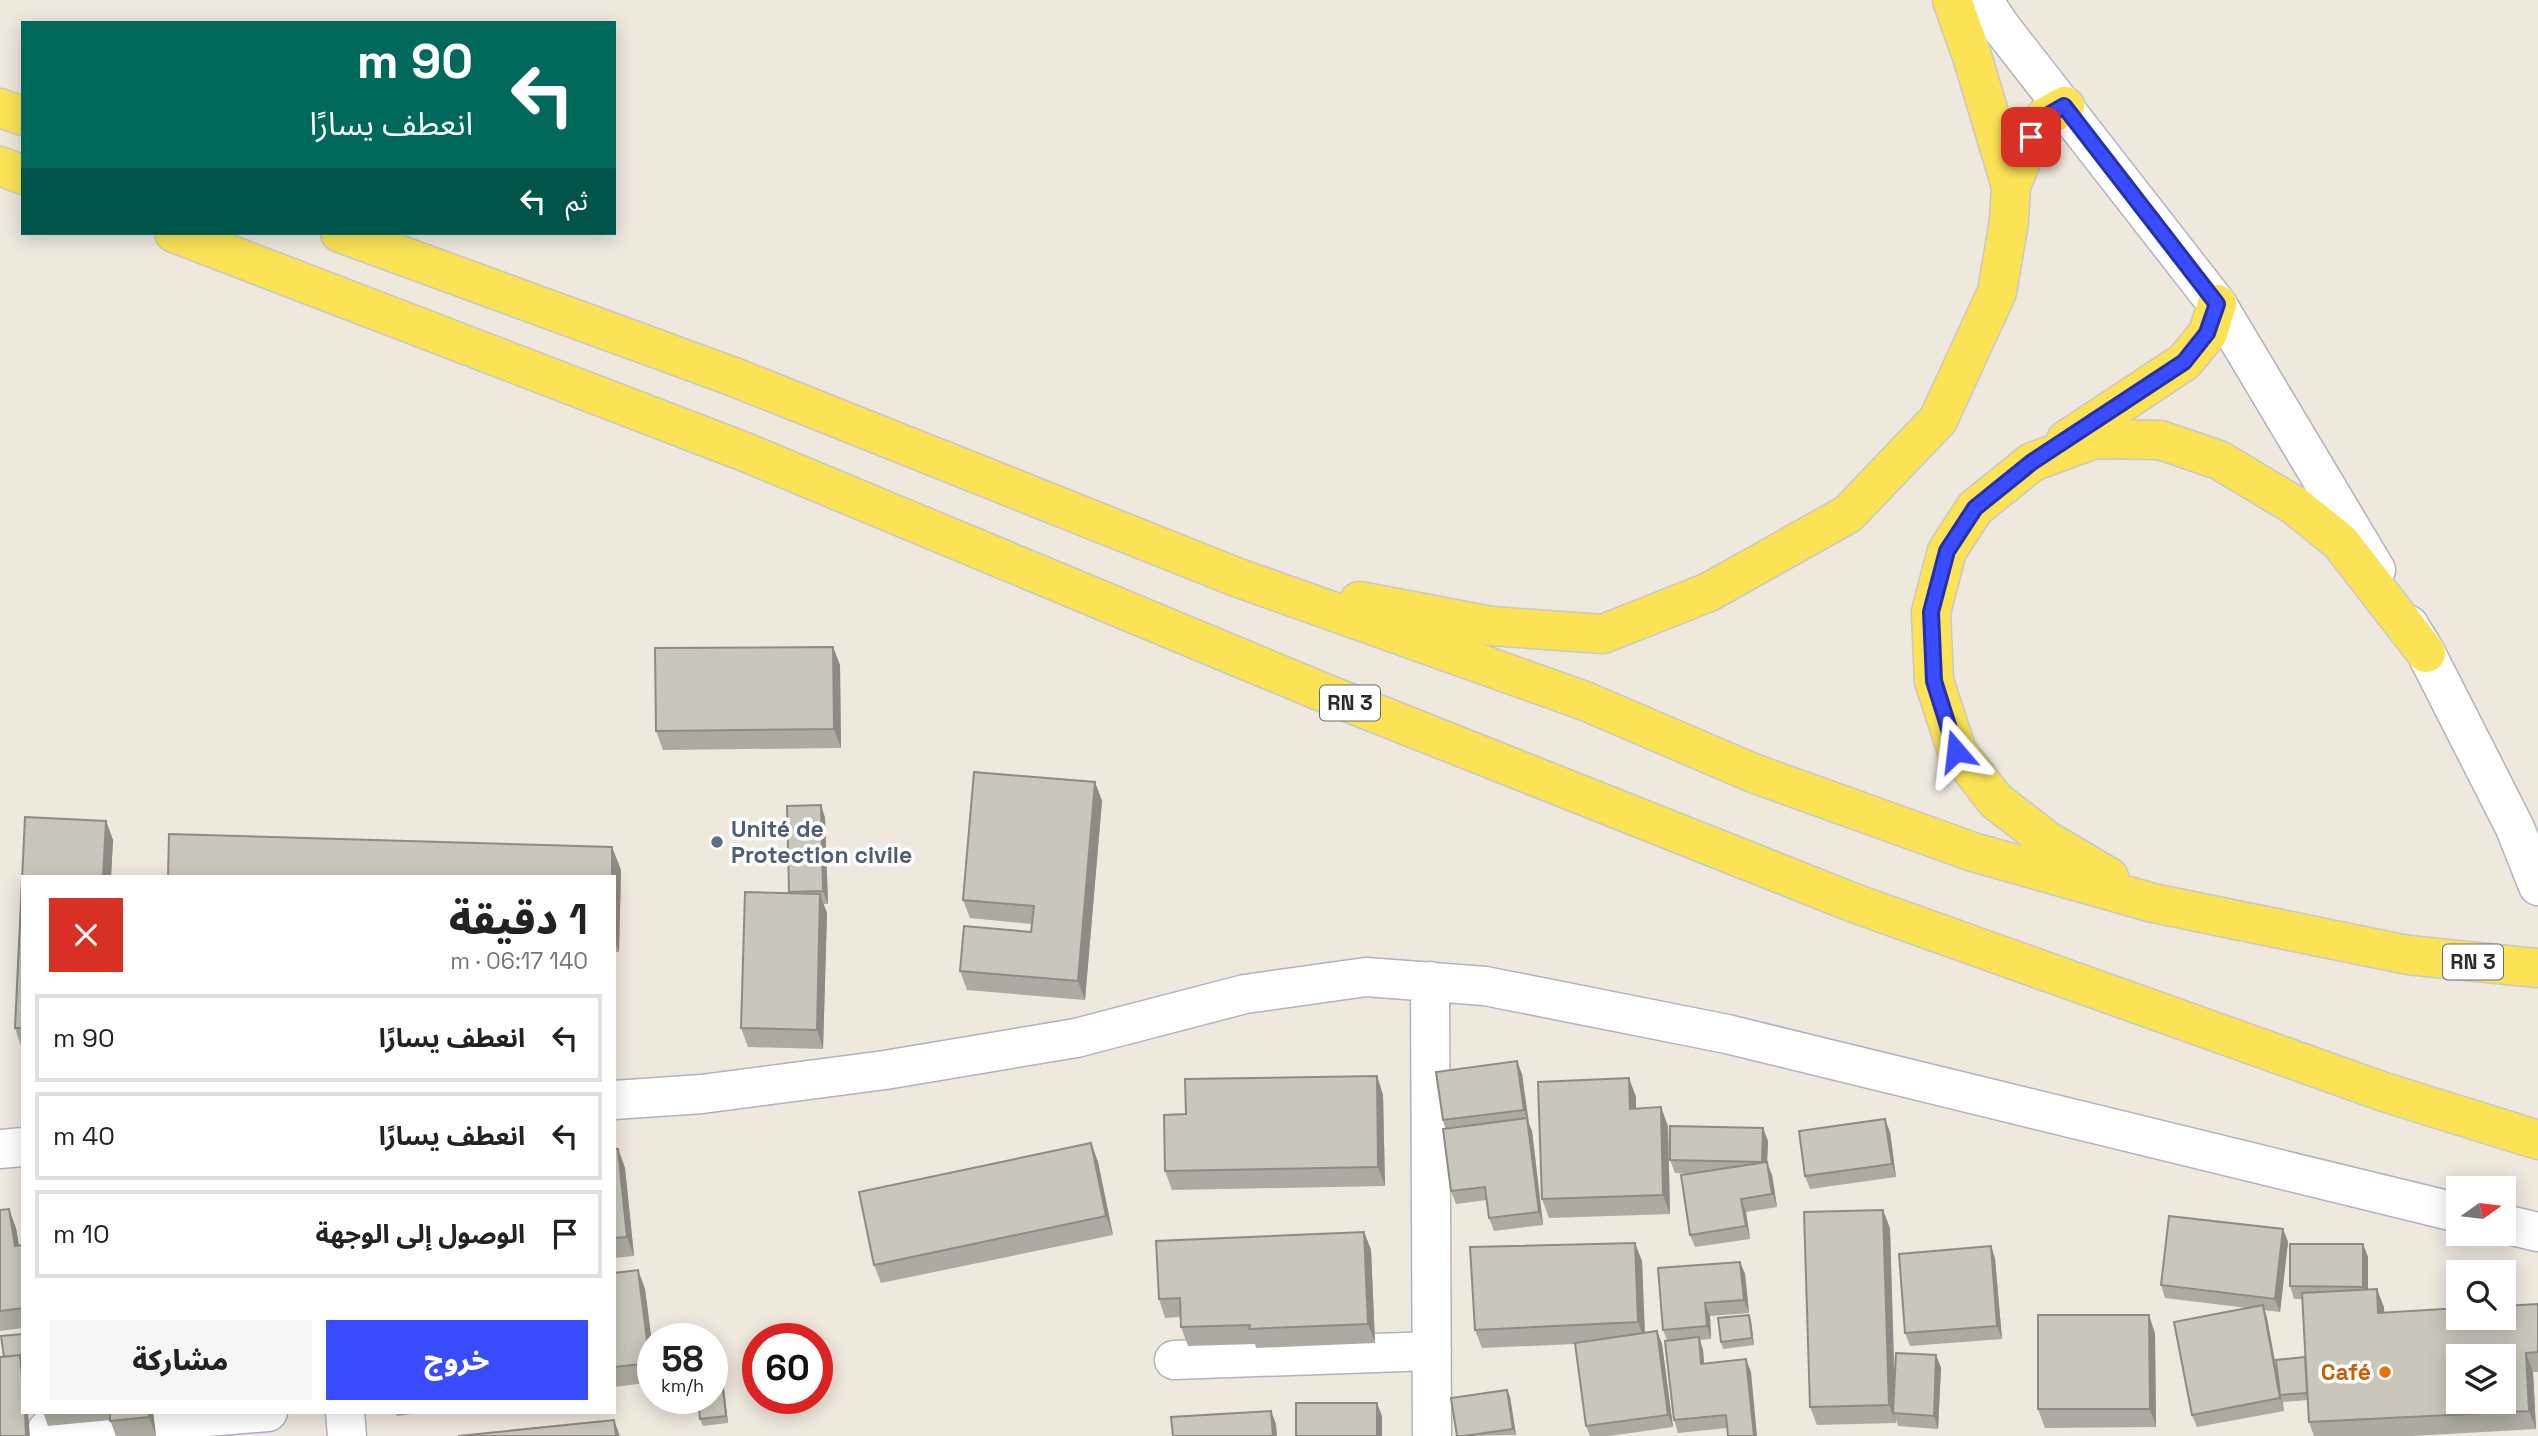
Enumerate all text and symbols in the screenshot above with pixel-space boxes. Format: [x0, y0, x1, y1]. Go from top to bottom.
text: 90 m [357, 30, 473, 92]
icon: left [497, 49, 588, 140]
text: انعطف يسارًا [309, 104, 473, 144]
pin [2001, 107, 2061, 167]
icon: arrive [2012, 118, 2050, 156]
icon: left [514, 182, 552, 220]
text: ثم [566, 184, 588, 218]
road number: RN 3 [1320, 686, 1380, 720]
position arrow [1919, 714, 1993, 788]
place label: Unité de Protection civile [731, 814, 912, 870]
marker: Unité de Protection civile [709, 834, 725, 850]
text: 1 دقيقة [449, 893, 588, 946]
button: close [49, 898, 123, 972]
road number: RN 3 [2443, 944, 2503, 979]
text: 140 m · 06:17 [450, 946, 588, 976]
icon: left [546, 1019, 584, 1057]
text: 90 m [53, 1021, 115, 1055]
text: انعطف يسارًا [379, 1021, 525, 1055]
icon: left [546, 1117, 584, 1155]
text: 40 m [53, 1119, 115, 1153]
text: انعطف يسارًا [379, 1119, 525, 1153]
north arrow [2446, 1176, 2516, 1246]
map controls [2446, 1176, 2516, 1414]
icon: arrive [546, 1215, 584, 1253]
text: 10 m [53, 1217, 110, 1251]
text: الوصول إلى الوجهة [315, 1217, 525, 1251]
button: search [2446, 1260, 2516, 1330]
button: مشاركة [49, 1320, 312, 1400]
button: خروج [326, 1320, 588, 1400]
speed limit sign: 60 [742, 1323, 833, 1414]
text: 58 [661, 1337, 704, 1381]
button: layers [2446, 1344, 2516, 1414]
place label: Café [2321, 1357, 2371, 1387]
marker: Café [2377, 1364, 2393, 1380]
text: km/h [661, 1374, 704, 1397]

